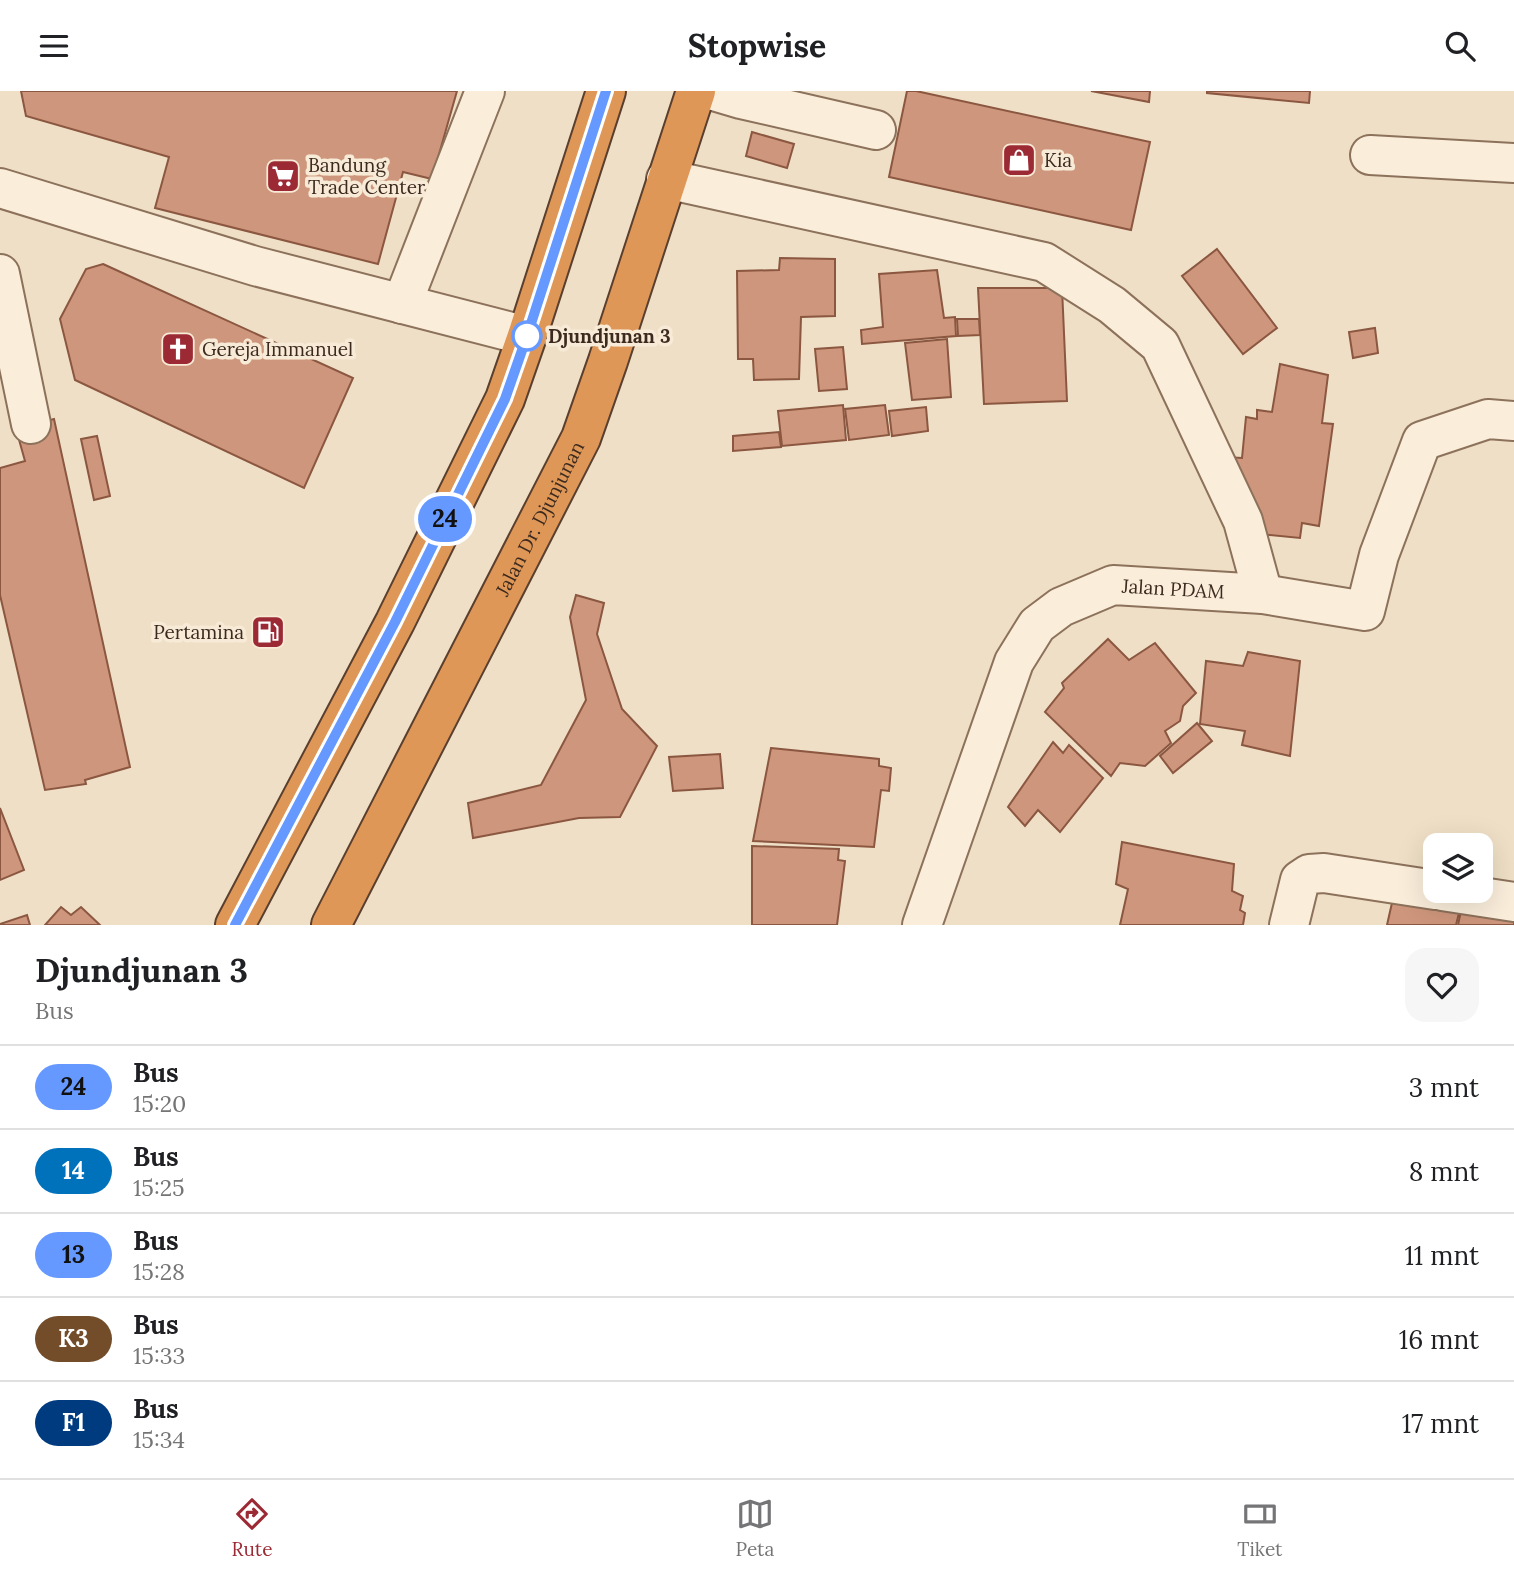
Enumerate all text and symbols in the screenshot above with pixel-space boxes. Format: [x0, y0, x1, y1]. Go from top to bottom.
text: Stopwise [688, 25, 826, 66]
icon: menu [35, 27, 73, 65]
icon: search [1441, 27, 1479, 65]
shop icon: Kia [1000, 141, 1038, 179]
place label: Kia [1044, 148, 1072, 172]
place label: Bandung Trade Center [308, 153, 426, 199]
supermarket icon: Bandung Trade Center [264, 157, 302, 195]
marker: Djundjunan 3 [512, 321, 542, 351]
place label: Djundjunan 3 [548, 324, 671, 348]
church icon: Gereja Immanuel [159, 330, 197, 368]
place label: Gereja Immanuel [202, 337, 353, 361]
street label: Jalan Dr. Djunjunan [490, 437, 589, 601]
line badge: 24 [414, 496, 476, 542]
text: 24 [432, 503, 458, 534]
street label: Jalan PDAM [1120, 573, 1225, 604]
fuel station icon: Pertamina [249, 613, 287, 651]
place label: Pertamina [153, 620, 244, 644]
map controls [1423, 833, 1493, 903]
button: layers [1423, 833, 1493, 903]
button: heart [1405, 948, 1479, 1022]
text: Djundjunan 3 [35, 949, 248, 991]
text: Bus [35, 996, 74, 1025]
text: Bus [133, 1056, 179, 1089]
text: 24 [61, 1071, 86, 1102]
text: 3 mnt [1409, 1071, 1479, 1104]
text: 15:20 [133, 1089, 186, 1118]
text: Bus [133, 1140, 179, 1173]
text: 14 [62, 1155, 85, 1186]
text: 8 mnt [1409, 1155, 1479, 1188]
text: 15:25 [133, 1173, 185, 1202]
text: Bus [133, 1224, 179, 1257]
text: 13 [62, 1239, 85, 1270]
text: 11 mnt [1404, 1239, 1479, 1272]
text: 15:28 [133, 1257, 185, 1286]
text: Bus [133, 1308, 179, 1341]
text: K3 [58, 1323, 89, 1354]
text: 16 mnt [1399, 1323, 1479, 1356]
text: 15:33 [133, 1341, 185, 1370]
text: Bus [133, 1392, 179, 1425]
text: F1 [62, 1407, 85, 1438]
text: 17 mnt [1402, 1407, 1479, 1440]
text: 15:34 [133, 1425, 185, 1454]
tab: Rute [232, 1495, 272, 1561]
tab: Peta [736, 1495, 774, 1561]
tab: Tiket [1237, 1495, 1282, 1561]

